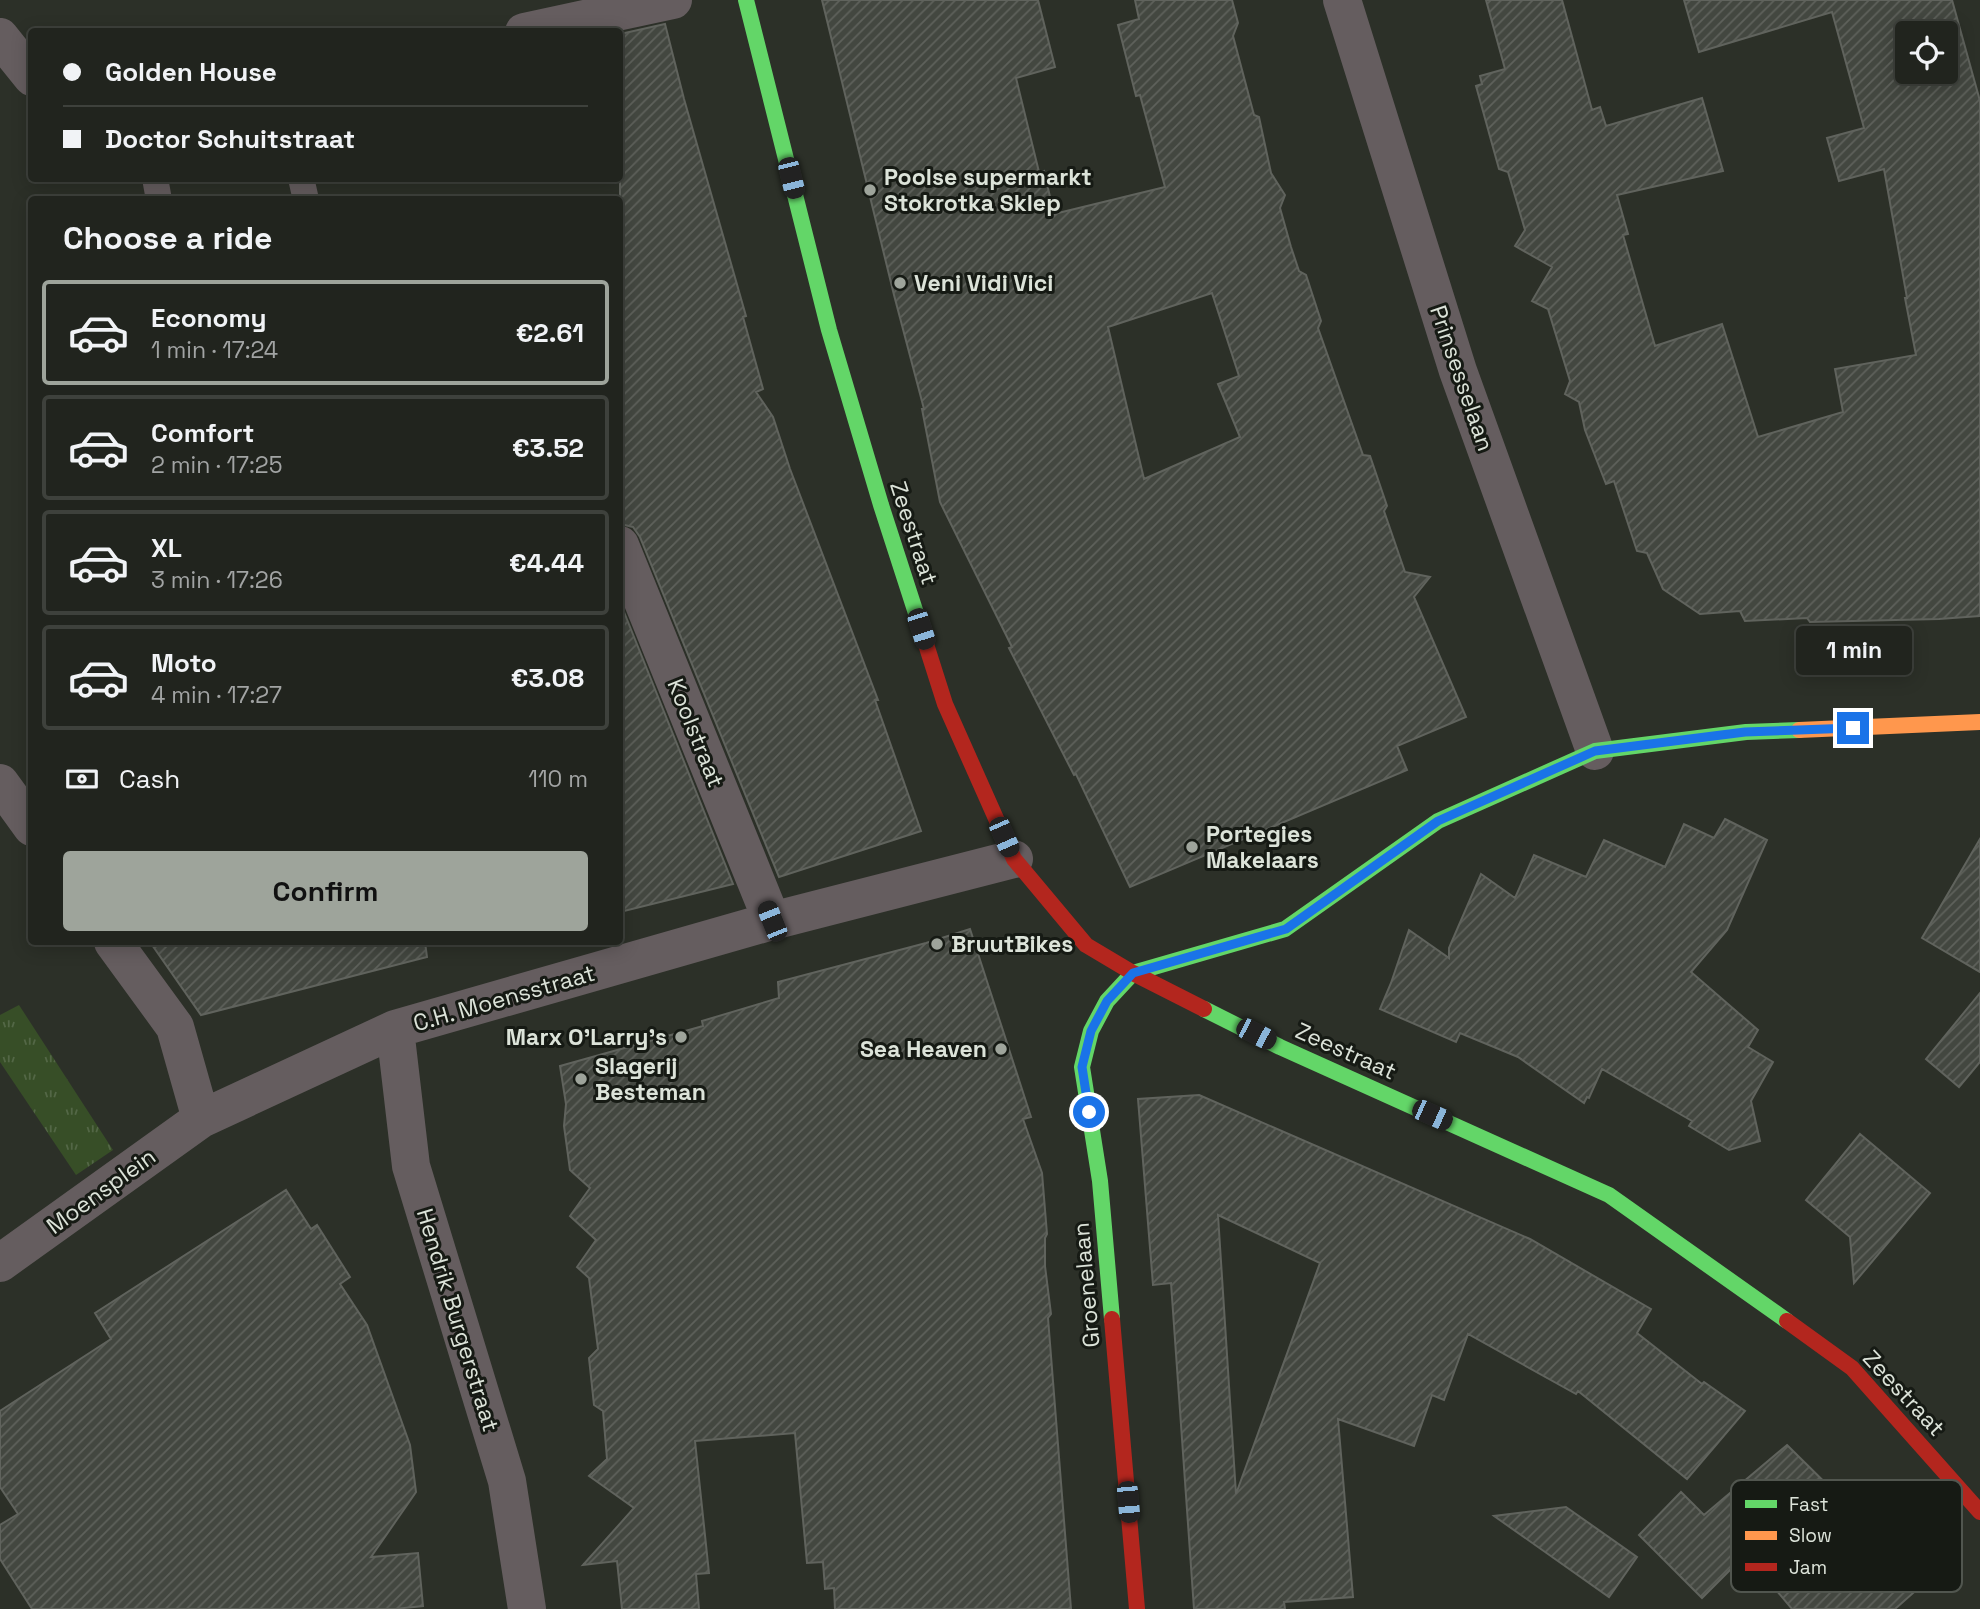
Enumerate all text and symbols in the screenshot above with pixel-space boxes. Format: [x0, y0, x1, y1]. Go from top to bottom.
map controls [1895, 21, 1958, 84]
button: locate [1895, 21, 1958, 84]
text: Golden House [105, 55, 277, 89]
text: Doctor Schuitstraat [105, 122, 355, 156]
car [776, 155, 807, 201]
place label: Poolse supermarkt Stokrotka Sklep [884, 162, 1092, 218]
marker: Poolse supermarkt Stokrotka Sklep [862, 182, 878, 198]
text: Choose a ride [63, 218, 273, 258]
place label: Veni Vidi Vici [914, 268, 1053, 298]
marker: Veni Vidi Vici [892, 275, 908, 291]
icon: car [67, 301, 130, 364]
text: Economy [151, 301, 267, 335]
street label: Prinsesselaan [1423, 301, 1501, 455]
text: €2.61 [516, 316, 584, 350]
text: 1 min · 17:24 [151, 335, 278, 365]
icon: car [67, 416, 130, 479]
text: Comfort [151, 416, 254, 450]
text: €3.52 [512, 431, 584, 465]
text: 2 min · 17:25 [151, 450, 282, 480]
street label: Zeestraat [883, 477, 945, 589]
icon: car [67, 531, 130, 594]
text: XL [151, 531, 182, 565]
text: €4.44 [509, 546, 584, 580]
text: 3 min · 17:26 [151, 565, 283, 595]
car [905, 606, 938, 652]
callout: 1 min [1795, 626, 1911, 676]
text: 1 min [1826, 635, 1882, 665]
icon: car [67, 646, 130, 709]
text: Moto [151, 646, 217, 680]
text: €3.08 [511, 661, 584, 695]
street label: Koolstraat [661, 674, 731, 792]
text: 4 min · 17:27 [151, 680, 282, 710]
route end [1837, 712, 1869, 744]
icon: cash [63, 760, 101, 798]
text: Cash [119, 762, 180, 796]
text: 110 m [528, 764, 588, 794]
car [986, 814, 1023, 860]
place label: Portegies Makelaars [1206, 819, 1319, 875]
marker: Portegies Makelaars [1184, 839, 1200, 855]
button: Confirm [63, 851, 588, 931]
car [755, 898, 790, 944]
place label: BruutBikes [951, 929, 1073, 959]
marker: BruutBikes [929, 936, 945, 952]
street label: C.H. Moensstraat [410, 958, 598, 1038]
car [1233, 1015, 1280, 1053]
street label: Zeestraat [1291, 1015, 1401, 1087]
place label: Marx O'Larry's [506, 1022, 667, 1052]
marker: Marx O'Larry's [673, 1029, 689, 1045]
place label: Sea Heaven [860, 1034, 987, 1064]
marker: Sea Heaven [993, 1041, 1009, 1057]
place label: Slagerij Besteman [595, 1051, 706, 1107]
marker: Slagerij Besteman [573, 1071, 589, 1087]
route start [1073, 1096, 1105, 1128]
car [1409, 1097, 1456, 1133]
street label: Moensplein [41, 1141, 161, 1241]
street label: Hendrik Burgerstraat [410, 1205, 506, 1435]
street label: Groenelaan [1066, 1221, 1106, 1349]
street label: Zeestraat [1856, 1344, 1952, 1442]
car [1116, 1480, 1141, 1524]
legend [1731, 1480, 1962, 1592]
text: Fast [1789, 1492, 1829, 1517]
text: Slow [1789, 1523, 1832, 1548]
text: Jam [1789, 1555, 1827, 1580]

